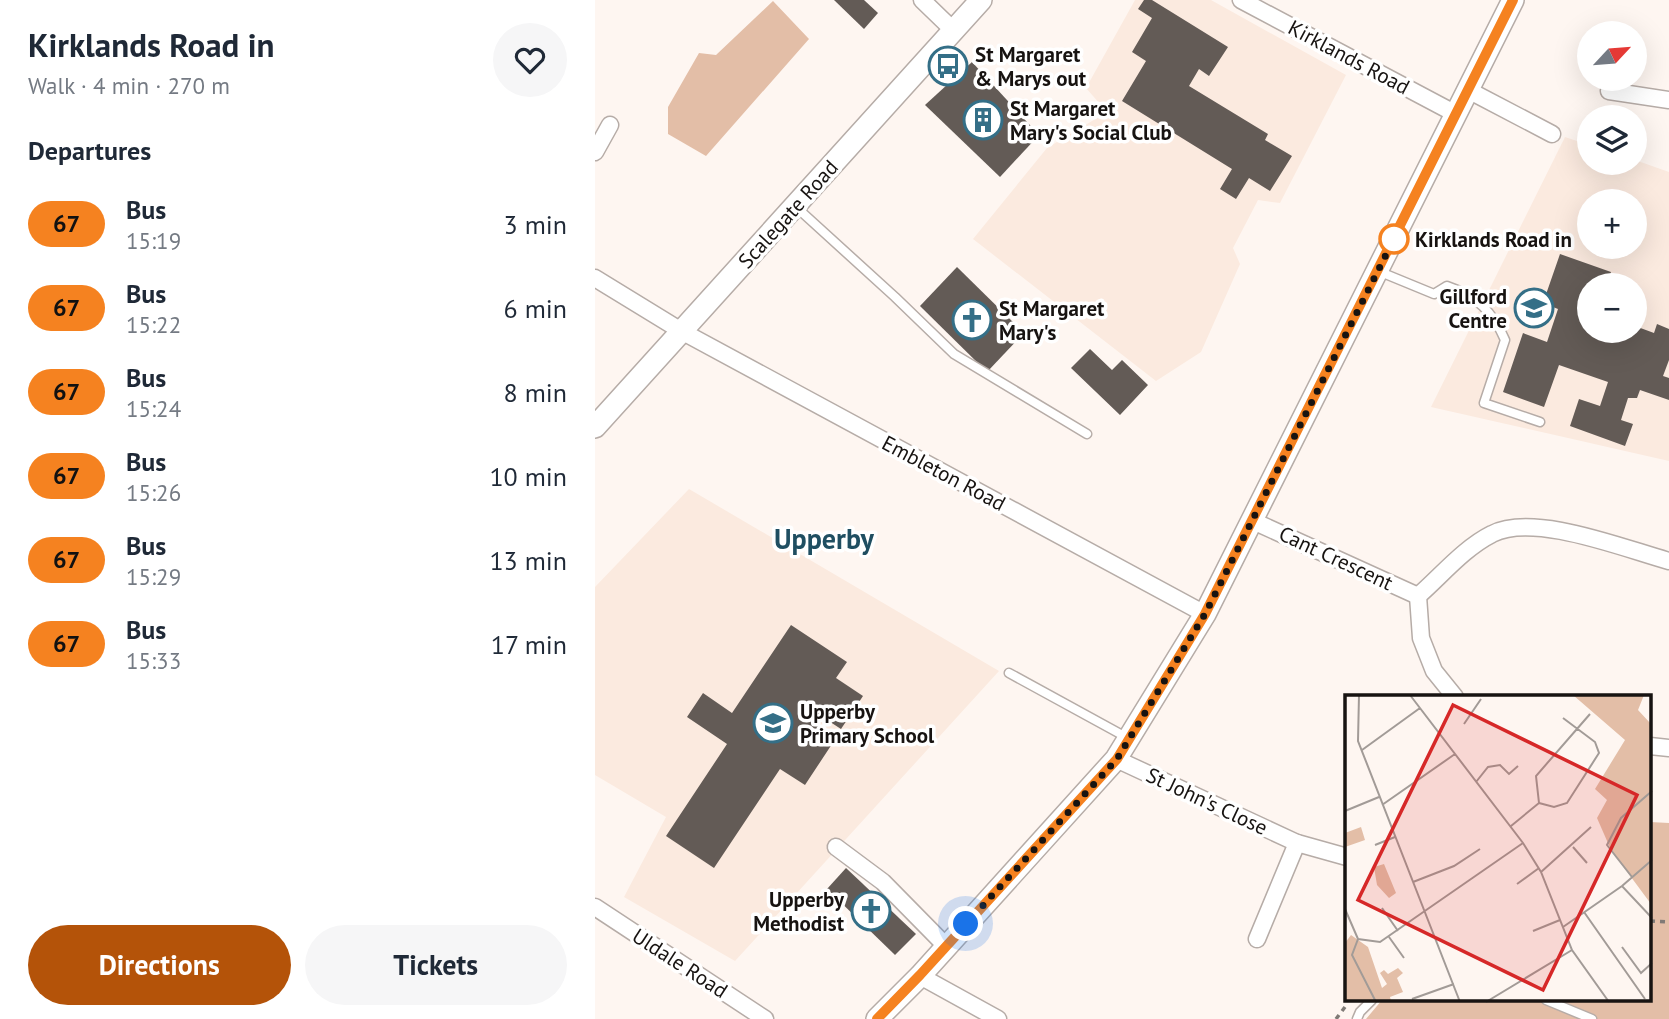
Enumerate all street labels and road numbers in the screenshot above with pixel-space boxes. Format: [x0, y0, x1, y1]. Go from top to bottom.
street label: Kirklands Road [1284, 14, 1414, 100]
street label: Scalegate Road [732, 154, 844, 274]
street label: Embleton Road [878, 429, 1010, 517]
street label: Cant Crescent [1275, 520, 1397, 596]
street label: St John's Close [1142, 761, 1272, 841]
street label: Uldale Road [627, 922, 733, 1004]

